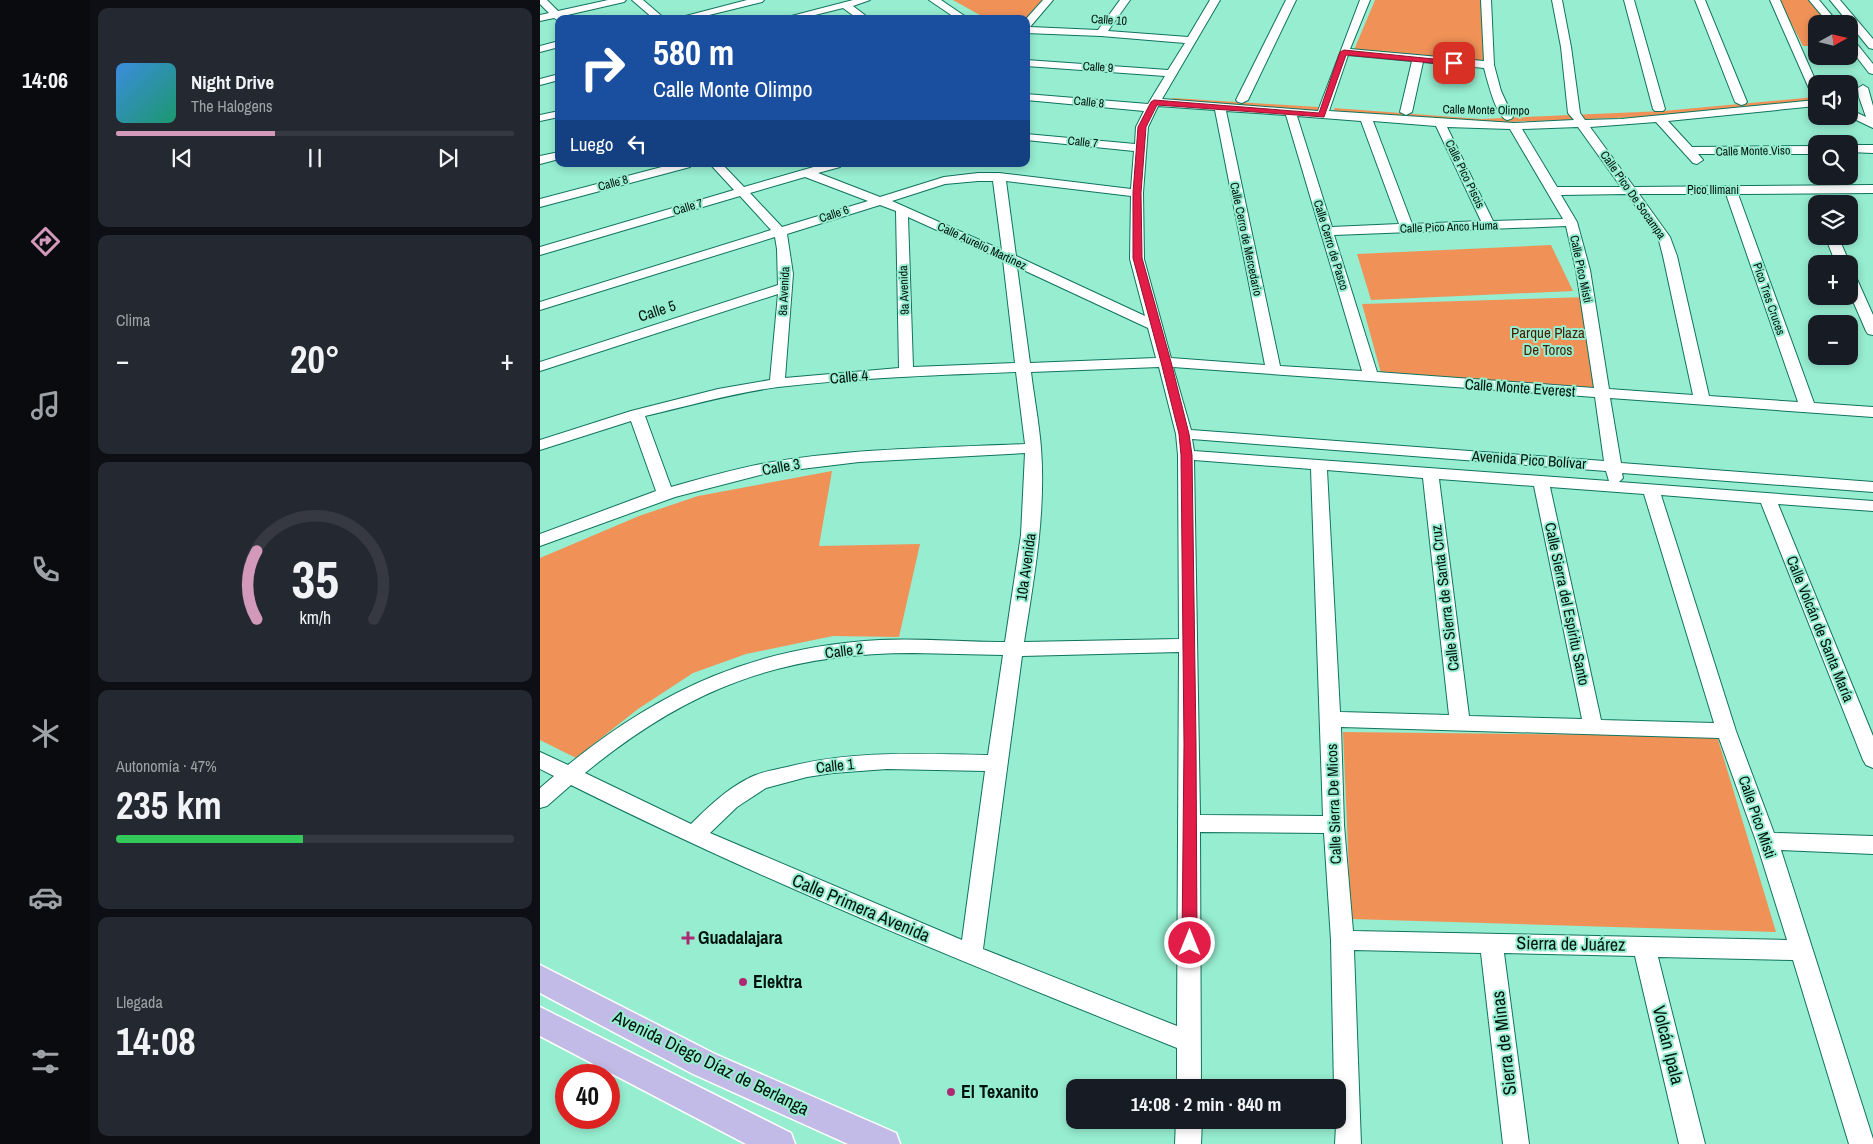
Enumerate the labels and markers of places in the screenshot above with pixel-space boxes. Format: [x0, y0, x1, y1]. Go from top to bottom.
pin [1433, 42, 1475, 84]
place label: Guadalajara [698, 925, 783, 950]
marker: Guadalajara [682, 932, 694, 944]
place label: Elektra [753, 969, 803, 994]
marker: Elektra [737, 976, 749, 988]
place label: El Texanito [961, 1079, 1039, 1104]
marker: El Texanito [945, 1086, 957, 1098]

